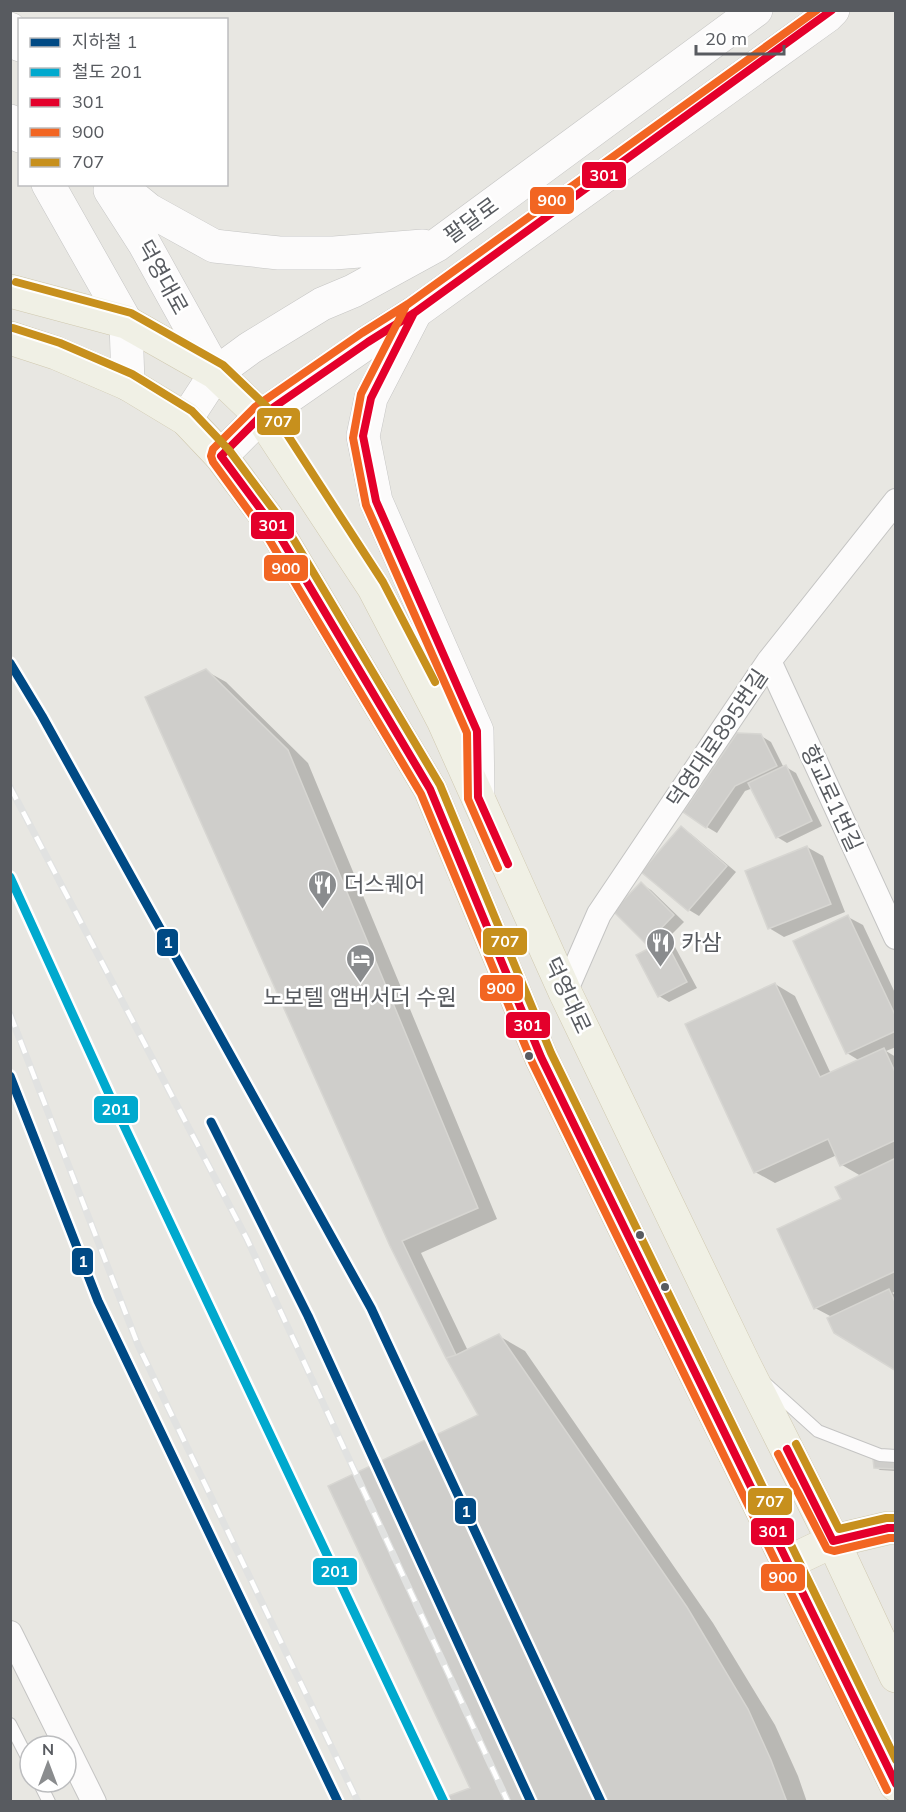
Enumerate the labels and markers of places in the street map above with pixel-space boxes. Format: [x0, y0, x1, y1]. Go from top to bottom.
restaurant icon: 더스퀘어 [307, 868, 339, 910]
place label: 더스퀘어 [344, 870, 425, 898]
restaurant icon: 카삼 [644, 926, 676, 968]
place label: 카삼 [681, 928, 721, 956]
hotel icon: 노보텔 앰버서더 수원 [344, 942, 376, 984]
place label: 노보텔 앰버서더 수원 [263, 983, 457, 1011]
unlabelled marker [523, 1050, 535, 1062]
unlabelled marker [634, 1229, 646, 1241]
unlabelled marker [659, 1281, 671, 1293]

